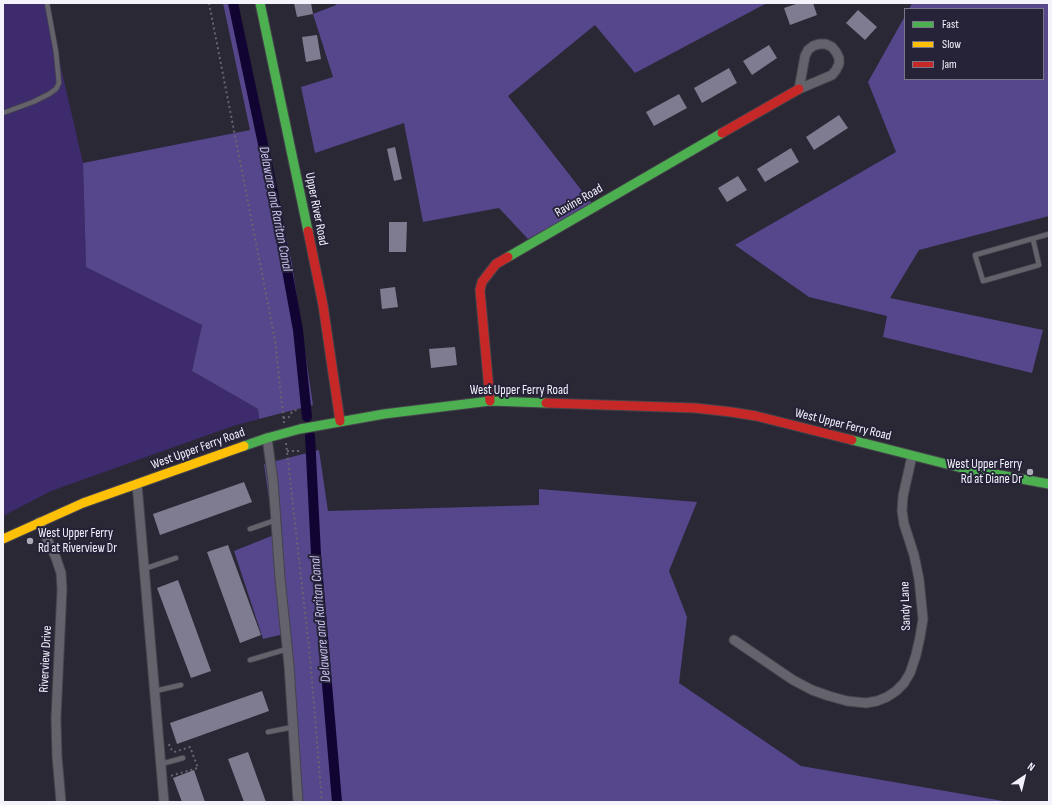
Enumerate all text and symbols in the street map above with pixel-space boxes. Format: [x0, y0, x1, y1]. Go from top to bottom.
legend [904, 8, 1044, 80]
text: Fast [942, 17, 959, 32]
text: Slow [942, 37, 961, 52]
text: Jam [942, 57, 957, 72]
water label: Delaware and Raritan Canal [255, 145, 295, 273]
street label: Upper River Road [301, 171, 331, 247]
street label: Ravine Road [552, 181, 606, 221]
street label: West Upper Ferry Road [470, 383, 568, 399]
street label: West Upper Ferry Road [793, 405, 893, 445]
street label: West Upper Ferry Road [149, 425, 247, 473]
place label: West Upper Ferry Rd at Diane Dr [947, 457, 1022, 488]
marker: West Upper Ferry Rd at Diane Dr [1025, 467, 1035, 477]
place label: West Upper Ferry Rd at Riverview Dr [38, 526, 117, 557]
marker: West Upper Ferry Rd at Riverview Dr [25, 536, 35, 546]
water label: Delaware and Raritan Canal [307, 555, 335, 683]
street label: Sandy Lane [897, 581, 915, 631]
street label: Riverview Drive [36, 625, 56, 693]
north arrow [1004, 757, 1044, 797]
text: N [1025, 760, 1037, 774]

